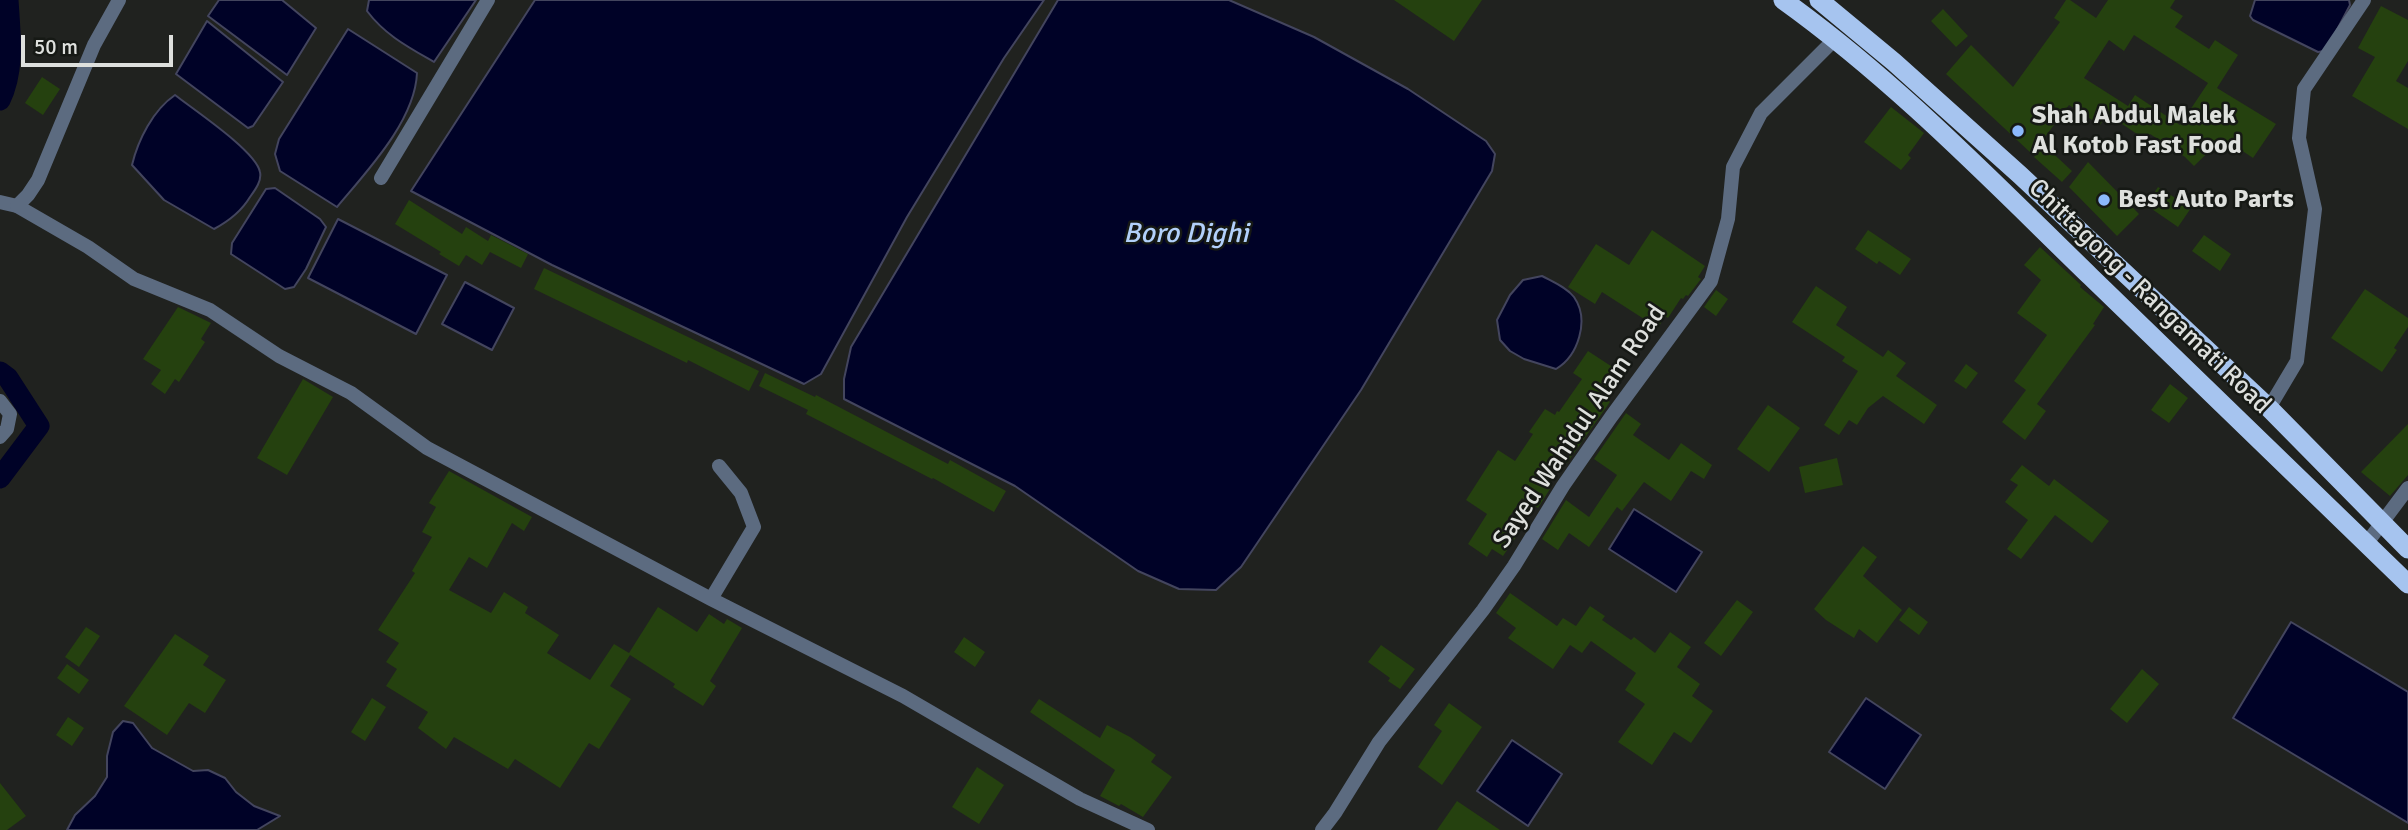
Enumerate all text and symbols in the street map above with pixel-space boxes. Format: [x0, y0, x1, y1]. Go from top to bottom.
scale bar [24, 21, 177, 65]
text: 50 m [34, 34, 78, 60]
place label: Shah Abdul Malek Al Kotob Fast Food [2032, 100, 2242, 162]
marker: Shah Abdul Malek Al Kotob Fast Food [2010, 123, 2026, 139]
street label: Chittagong - Rangamati Road [2021, 173, 2277, 421]
place label: Best Auto Parts [2118, 184, 2294, 216]
marker: Best Auto Parts [2096, 192, 2112, 208]
water label: Boro Dighi [1123, 218, 1249, 252]
street label: Sayed Wahidul Alam Road [1487, 299, 1673, 555]

